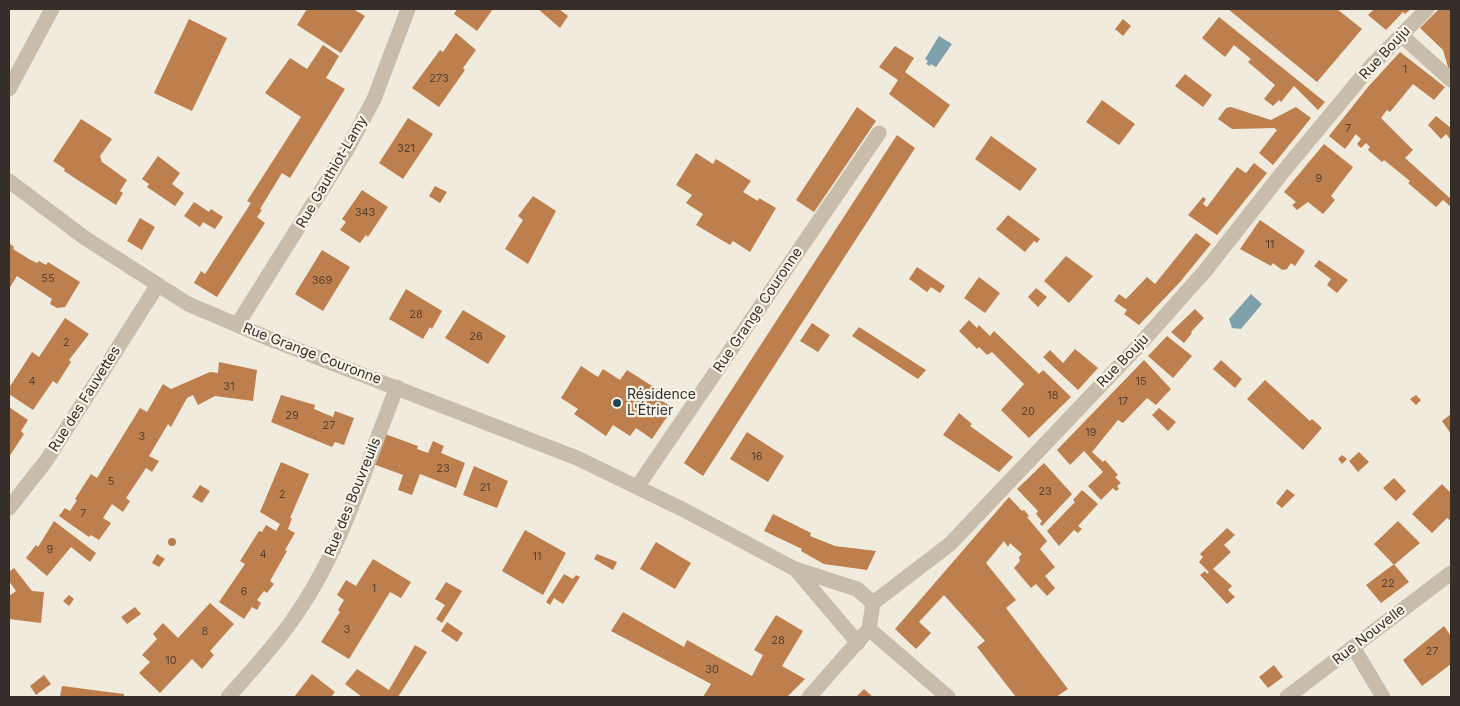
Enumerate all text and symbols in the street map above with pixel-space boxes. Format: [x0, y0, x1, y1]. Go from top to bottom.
street label: Rue Bouju [1356, 23, 1414, 83]
house number: 1 [1403, 63, 1407, 77]
house number: 273 [429, 72, 449, 86]
street label: Rue Gauthiot-Lamy [293, 113, 371, 231]
house number: 7 [1345, 122, 1351, 136]
house number: 321 [397, 142, 415, 156]
house number: 9 [1316, 172, 1322, 186]
house number: 343 [355, 206, 375, 220]
house number: 11 [1266, 238, 1274, 252]
street label: Rue Grange Couronne [710, 244, 806, 376]
house number: 55 [41, 272, 55, 286]
house number: 369 [312, 274, 332, 288]
house number: 28 [409, 308, 423, 322]
street label: Rue Grange Couronne [240, 320, 384, 388]
house number: 26 [469, 330, 483, 344]
street label: Rue Bouju [1094, 331, 1152, 391]
house number: 2 [63, 336, 69, 350]
street label: Rue des Fauvettes [46, 343, 124, 455]
house number: 4 [28, 375, 36, 389]
house number: 15 [1135, 375, 1147, 389]
house number: 31 [223, 380, 235, 394]
place label: Résidence L'Étrier [627, 387, 696, 420]
house number: 18 [1047, 389, 1059, 403]
house number: 17 [1118, 395, 1128, 409]
marker: Résidence L'Étrier [611, 397, 623, 409]
house number: 20 [1021, 405, 1035, 419]
house number: 29 [285, 409, 299, 423]
house number: 27 [323, 419, 335, 433]
house number: 19 [1085, 426, 1097, 440]
house number: 3 [139, 430, 145, 444]
street label: Rue des Bouvreuils [321, 435, 385, 559]
house number: 16 [751, 450, 763, 464]
house number: 23 [436, 462, 450, 476]
house number: 5 [108, 475, 114, 489]
house number: 21 [479, 481, 491, 495]
house number: 23 [1038, 485, 1052, 499]
house number: 2 [279, 488, 285, 502]
house number: 7 [80, 507, 86, 521]
house number: 9 [47, 543, 53, 557]
house number: 4 [259, 548, 267, 562]
house number: 11 [533, 550, 541, 564]
house number: 22 [1381, 577, 1395, 591]
house number: 1 [372, 582, 376, 596]
house number: 6 [241, 585, 247, 599]
street label: Rue Nouvelle [1329, 602, 1409, 668]
house number: 3 [344, 623, 350, 637]
house number: 8 [202, 625, 208, 639]
house number: 28 [771, 634, 785, 648]
house number: 27 [1426, 645, 1438, 659]
house number: 10 [165, 654, 177, 668]
house number: 30 [705, 663, 719, 677]

